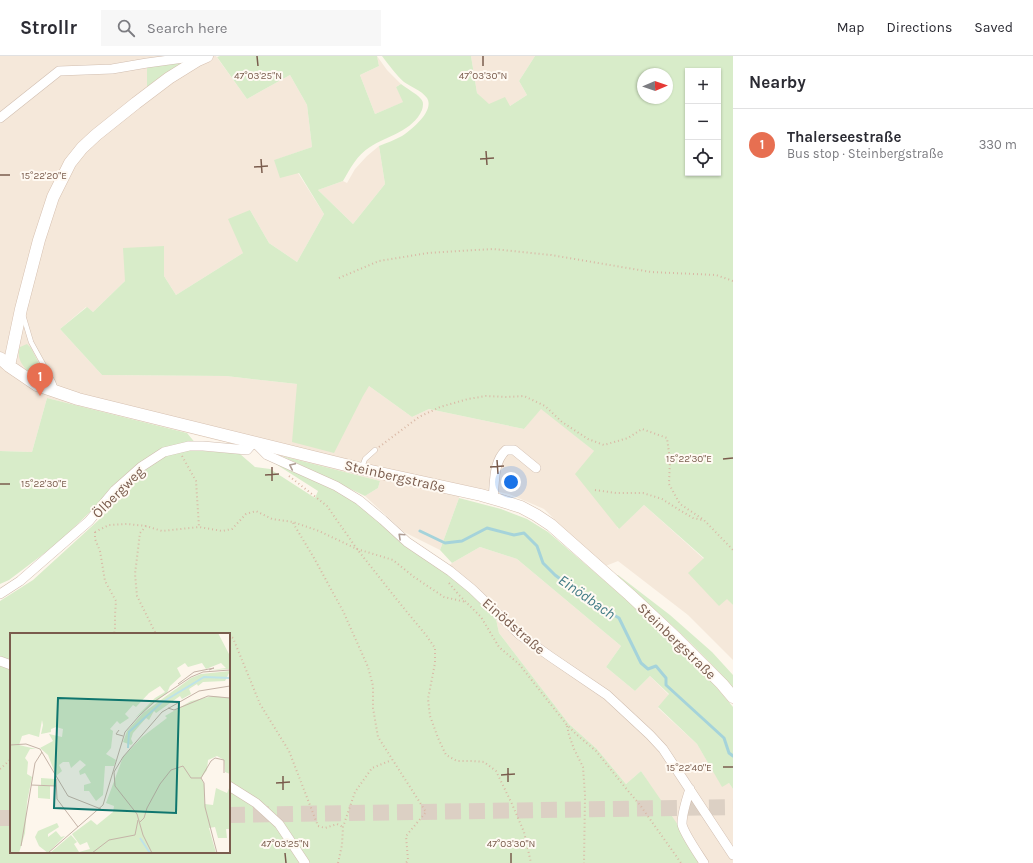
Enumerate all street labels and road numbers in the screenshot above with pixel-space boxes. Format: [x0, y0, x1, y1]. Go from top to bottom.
street label: Steinbergstraße [343, 457, 447, 496]
street label: Ölbergweg [89, 463, 148, 522]
street label: Einödstraße [479, 595, 549, 658]
street label: Steinbergstraße [634, 599, 720, 683]

